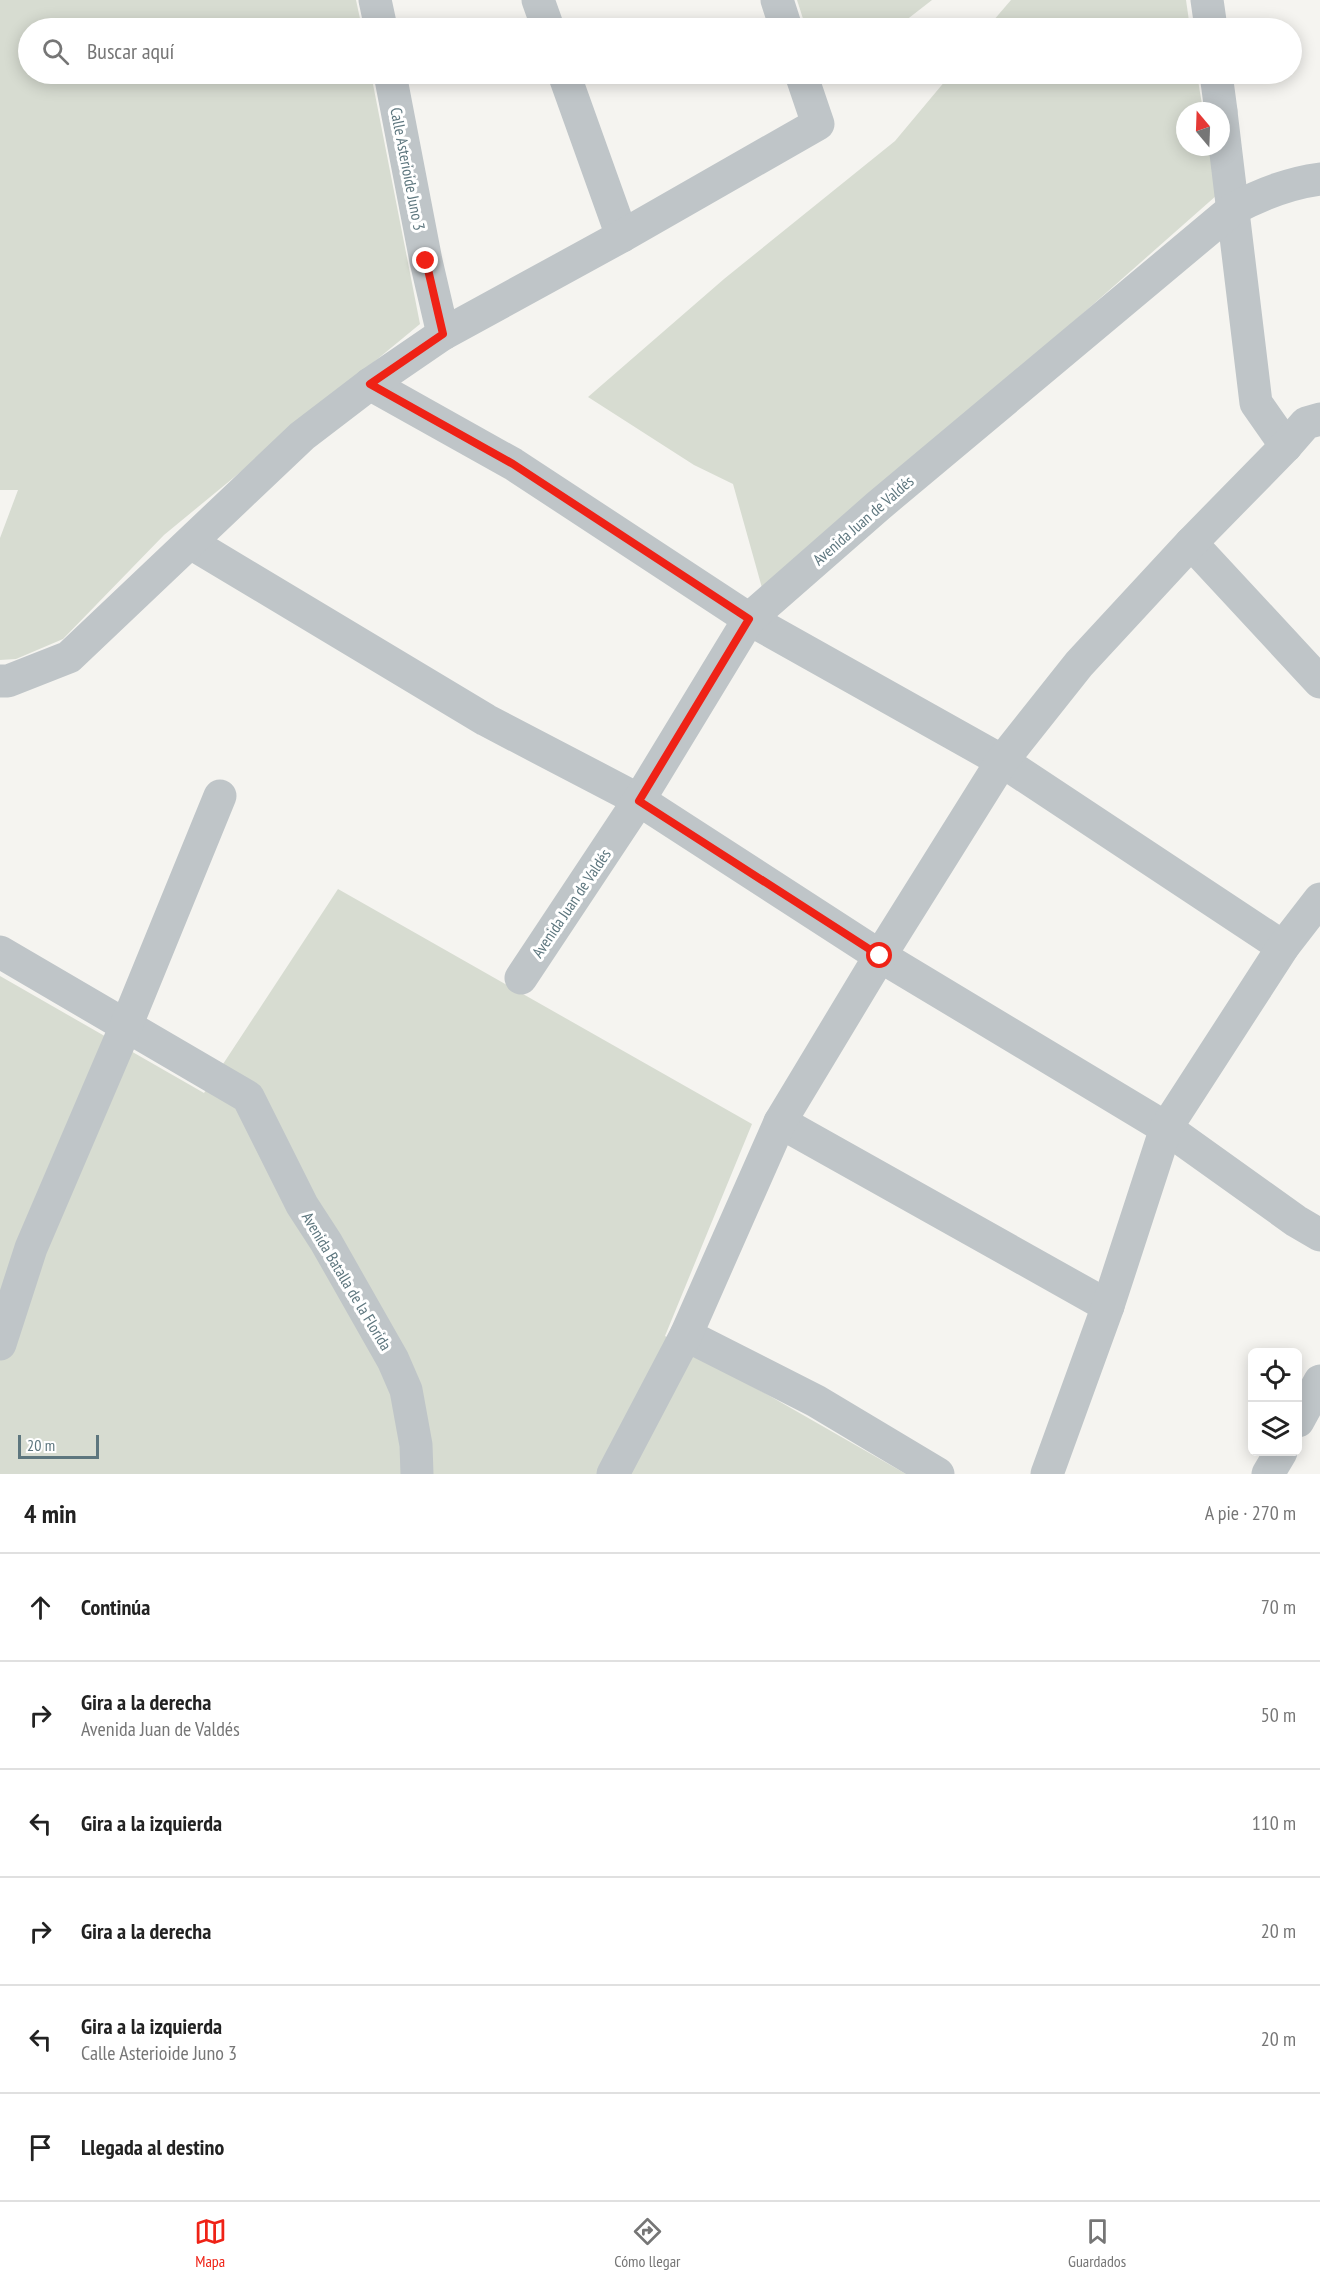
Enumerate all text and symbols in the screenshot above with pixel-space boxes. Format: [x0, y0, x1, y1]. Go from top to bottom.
search box [18, 18, 1302, 84]
icon: search [39, 35, 72, 68]
text: Buscar aquí [87, 37, 174, 65]
north arrow [1176, 102, 1230, 156]
street label: Calle Asterioide Juno 3 [386, 106, 430, 232]
route end [412, 247, 438, 273]
street label: Avenida Juan de Valdés [808, 471, 918, 569]
street label: Avenida Juan de Valdés [527, 845, 615, 961]
route start [866, 942, 892, 968]
street label: Avenida Batalla de la Florida [298, 1208, 396, 1354]
map controls [1248, 1348, 1302, 1456]
button: locate [1248, 1348, 1302, 1402]
button: layers [1248, 1402, 1302, 1456]
scale bar [18, 1432, 99, 1460]
text: 20 m [27, 1435, 55, 1455]
text: 4 min [24, 1497, 77, 1530]
text: A pie · 270 m [1205, 1500, 1296, 1526]
icon: ahead [24, 1591, 57, 1624]
text: Continúa [81, 1593, 150, 1621]
text: 70 m [1261, 1594, 1296, 1620]
text: Gira a la derecha [81, 1688, 211, 1716]
icon: right [24, 1699, 57, 1732]
text: 50 m [1261, 1702, 1296, 1728]
text: Avenida Juan de Valdés [81, 1716, 240, 1742]
icon: left [24, 1807, 57, 1840]
text: Gira a la izquierda [81, 1809, 222, 1837]
text: 110 m [1252, 1810, 1296, 1836]
icon: right [24, 1915, 57, 1948]
text: Gira a la derecha [81, 1917, 211, 1945]
text: 20 m [1261, 1918, 1296, 1944]
text: Gira a la izquierda [81, 2012, 222, 2040]
icon: left [24, 2023, 57, 2056]
text: 20 m [1261, 2026, 1296, 2052]
text: Calle Asterioide Juno 3 [81, 2040, 237, 2066]
icon: arrive [24, 2131, 57, 2164]
text: Llegada al destino [81, 2133, 224, 2161]
tab: Mapa [194, 2215, 227, 2271]
tab: Cómo llegar [614, 2215, 680, 2271]
tab: Guardados [1068, 2215, 1126, 2271]

